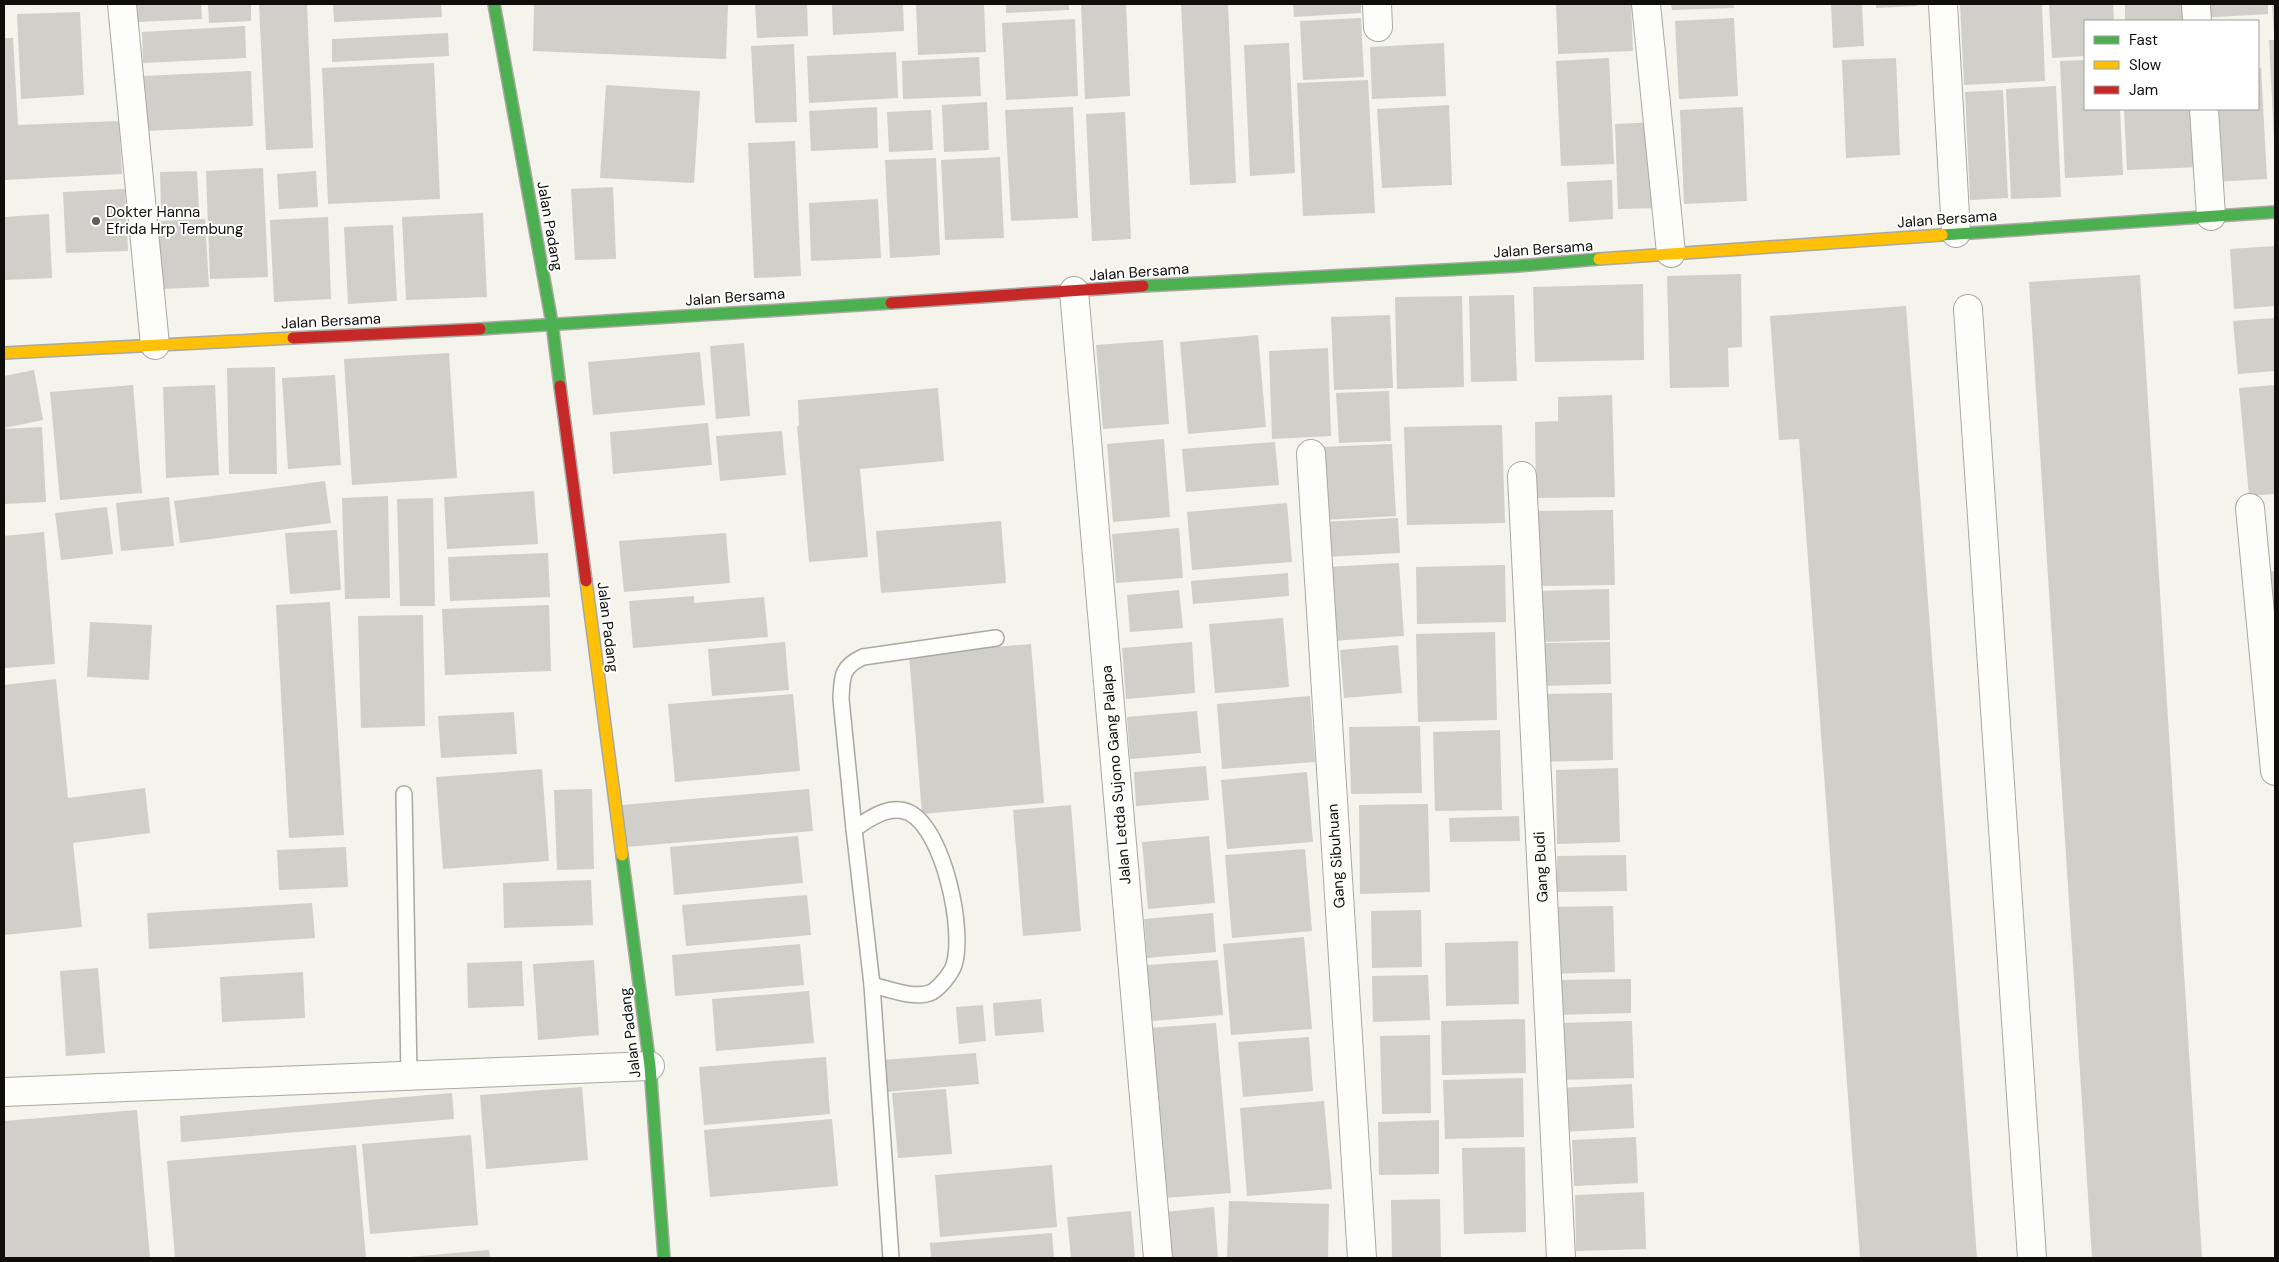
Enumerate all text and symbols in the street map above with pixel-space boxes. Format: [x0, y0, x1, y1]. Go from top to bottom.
legend [2084, 20, 2259, 110]
text: Fast [2129, 30, 2158, 50]
text: Slow [2129, 55, 2162, 75]
text: Jam [2129, 80, 2158, 100]
street label: Jalan Padang [532, 180, 568, 272]
place label: Dokter Hanna Efrida Hrp Tembung [106, 202, 243, 239]
street label: Jalan Bersama [1896, 206, 1998, 232]
marker: Dokter Hanna Efrida Hrp Tembung [90, 215, 102, 227]
street label: Jalan Bersama [1492, 236, 1594, 262]
street label: Jalan Bersama [1088, 259, 1190, 285]
street label: Jalan Bersama [684, 284, 786, 310]
street label: Jalan Bersama [280, 308, 382, 334]
street label: Jalan Padang [593, 581, 623, 673]
street label: Jalan Letda Sujono Gang Palapa [1096, 664, 1136, 886]
street label: Gang Sibuhuan [1322, 803, 1350, 909]
street label: Gang Budi [1529, 831, 1553, 903]
street label: Jalan Padang [615, 987, 645, 1079]

